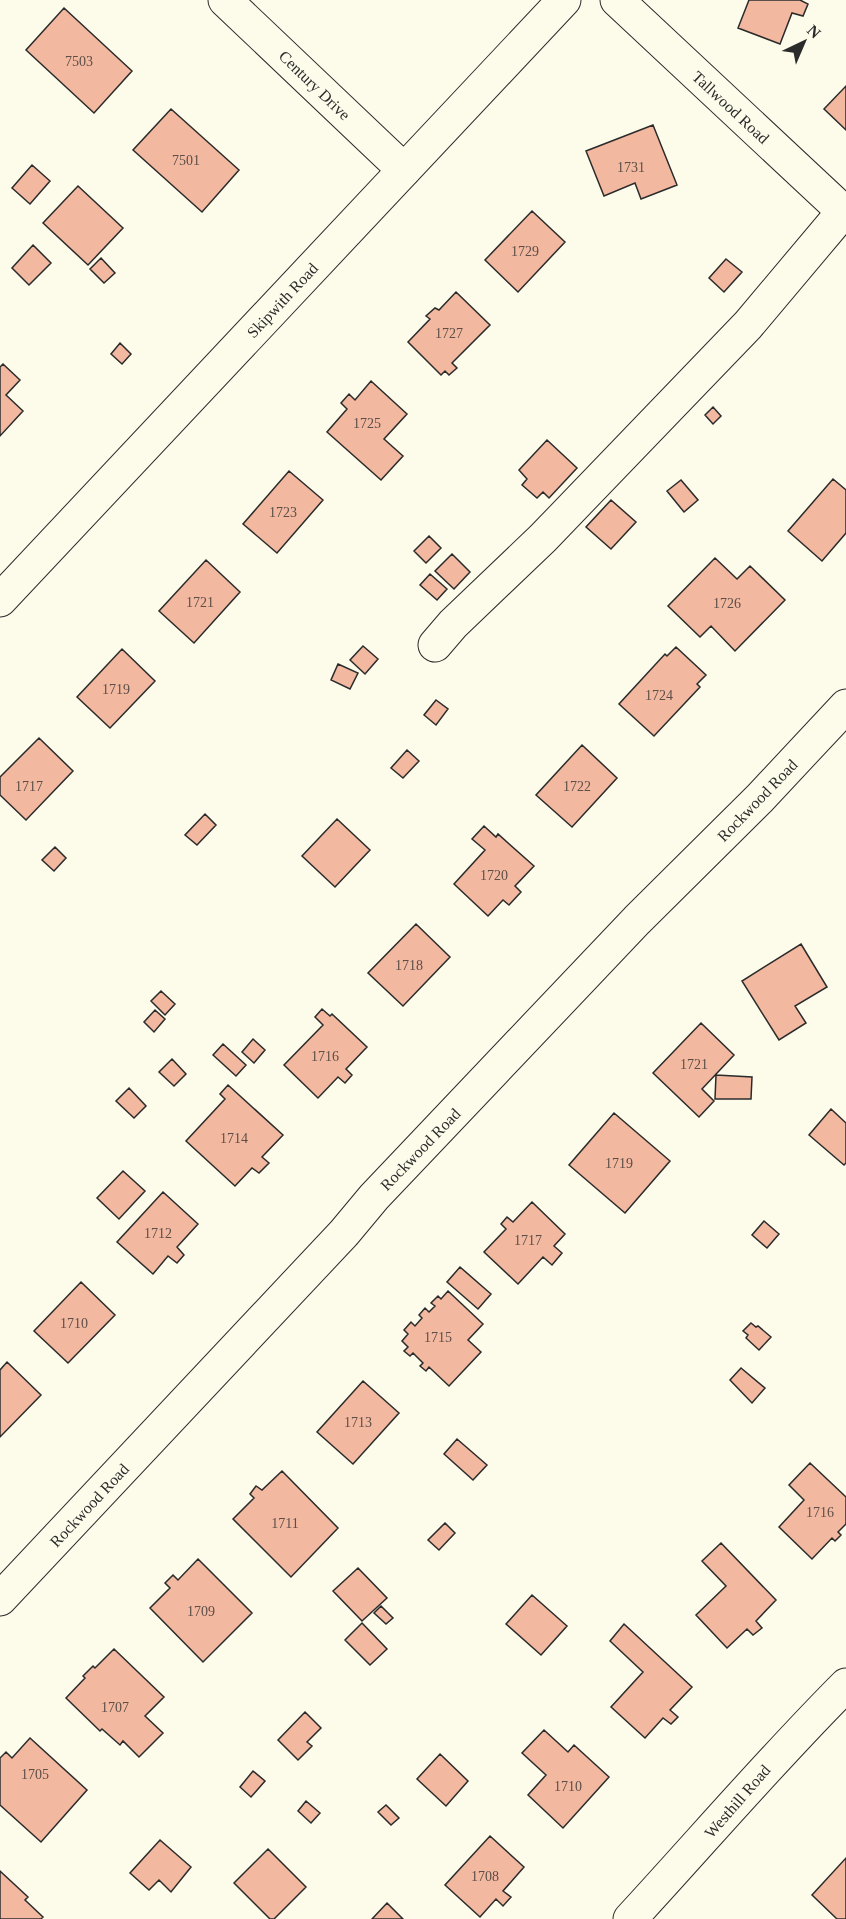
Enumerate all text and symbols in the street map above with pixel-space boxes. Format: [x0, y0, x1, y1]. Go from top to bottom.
north arrow [774, 12, 834, 72]
text: N [804, 21, 824, 42]
street label: Century Drive [275, 47, 354, 124]
house number: 7503 [65, 54, 93, 69]
street label: Tallwood Road [689, 68, 772, 147]
house number: 7501 [172, 153, 200, 168]
house number: 1731 [617, 160, 645, 175]
house number: 1729 [511, 244, 539, 259]
street label: Skipwith Road [244, 260, 322, 342]
house number: 1727 [435, 326, 463, 341]
house number: 1725 [353, 416, 381, 431]
house number: 1723 [269, 505, 297, 520]
house number: 1721 [186, 595, 214, 610]
house number: 1726 [713, 596, 741, 611]
house number: 1719 [102, 682, 130, 697]
house number: 1724 [645, 688, 673, 703]
street label: Rockwood Road [714, 756, 801, 845]
house number: 1717 [15, 779, 43, 794]
house number: 1722 [563, 779, 591, 794]
house number: 1720 [480, 868, 508, 883]
house number: 1718 [395, 958, 423, 973]
house number: 1716 [311, 1049, 339, 1064]
house number: 1721 [680, 1057, 708, 1072]
street label: Rockwood Road [377, 1105, 464, 1194]
house number: 1714 [220, 1131, 248, 1146]
house number: 1719 [605, 1156, 633, 1171]
house number: 1712 [144, 1226, 172, 1241]
house number: 1717 [514, 1233, 542, 1248]
house number: 1710 [60, 1316, 88, 1331]
house number: 1715 [424, 1330, 452, 1345]
house number: 1713 [344, 1415, 372, 1430]
street label: Rockwood Road [47, 1460, 132, 1550]
house number: 1716 [806, 1505, 834, 1520]
house number: 1711 [271, 1516, 299, 1531]
house number: 1709 [187, 1604, 215, 1619]
house number: 1707 [101, 1700, 129, 1715]
street label: Westhill Road [701, 1762, 774, 1841]
house number: 1705 [21, 1767, 49, 1782]
house number: 1710 [554, 1779, 582, 1794]
house number: 1708 [471, 1869, 499, 1884]

